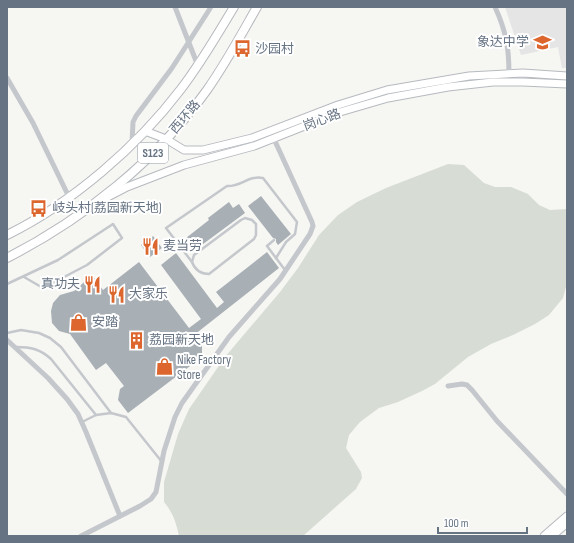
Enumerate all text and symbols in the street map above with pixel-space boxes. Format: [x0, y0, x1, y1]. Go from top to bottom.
school or university icon: 象达中学 [532, 32, 552, 52]
place label: 象达中学 [477, 34, 529, 50]
bus stop icon: 沙园村 [232, 39, 252, 59]
place label: 沙园村 [255, 41, 294, 57]
street label: 西环路 [166, 97, 204, 137]
street label: 岗心路 [301, 106, 343, 134]
road number: S123 [138, 143, 168, 163]
bus stop icon: 岐头村(荔园新天地) [29, 198, 49, 218]
place label: 岐头村(荔园新天地) [52, 200, 162, 216]
restaurant icon: 麦当劳 [140, 236, 160, 256]
place label: 麦当劳 [163, 238, 202, 254]
restaurant icon: 真功夫 [83, 274, 103, 294]
place label: 真功夫 [41, 276, 80, 292]
restaurant icon: 大家乐 [106, 284, 126, 304]
place label: 大家乐 [129, 286, 168, 302]
shop icon: 安踏 [69, 312, 89, 332]
place label: 安踏 [92, 314, 118, 330]
building icon: 荔园新天地 [126, 330, 146, 350]
place label: 荔园新天地 [149, 332, 214, 348]
place label: Nike Factory Store [177, 352, 231, 383]
shop icon: Nike Factory Store [154, 357, 174, 377]
scale bar [438, 509, 527, 535]
text: 100 m [444, 516, 469, 531]

